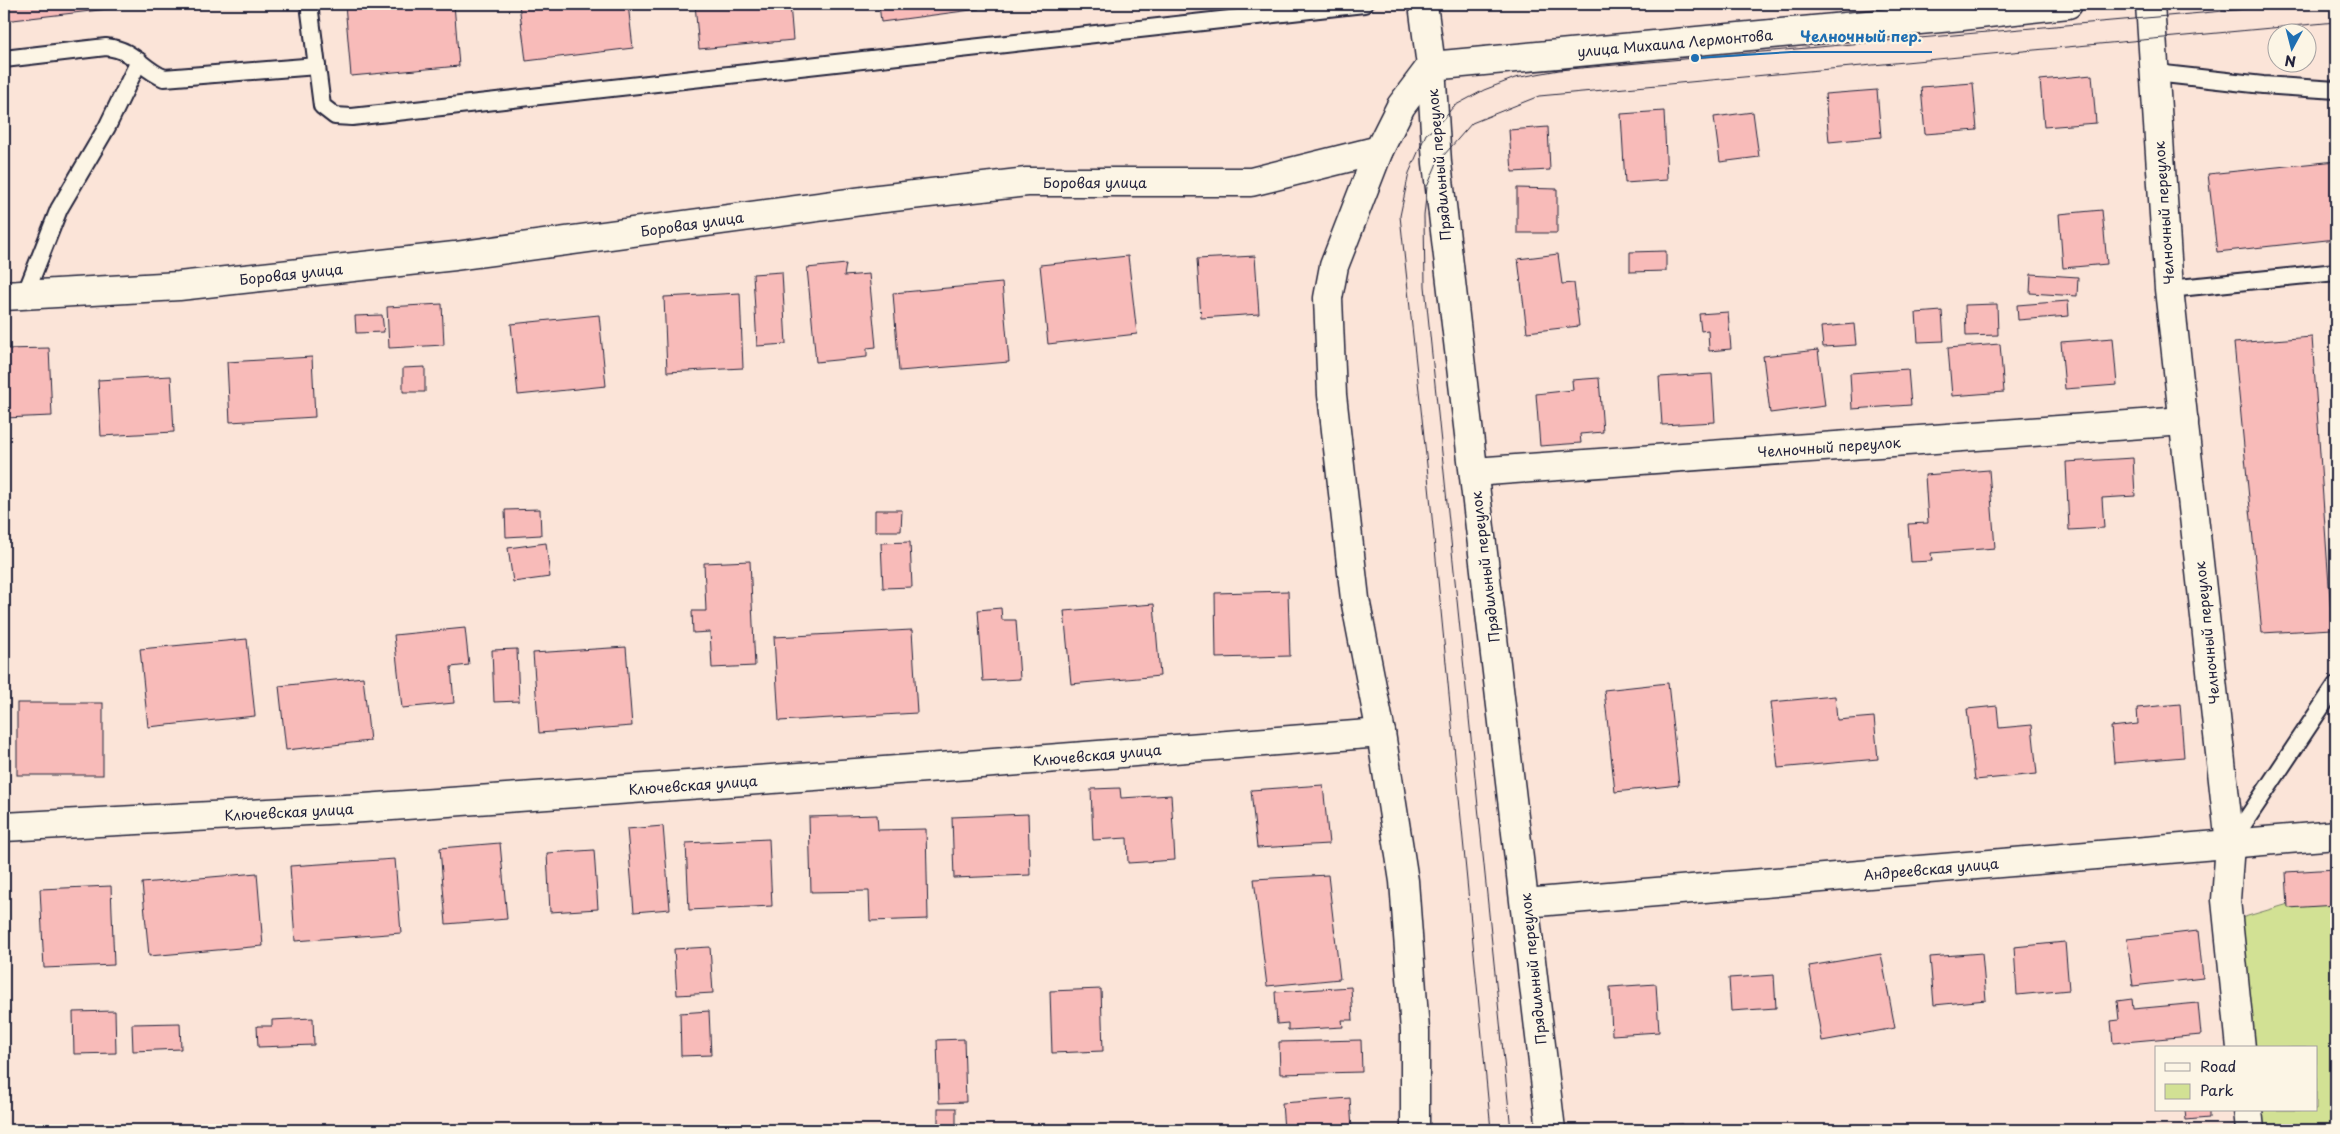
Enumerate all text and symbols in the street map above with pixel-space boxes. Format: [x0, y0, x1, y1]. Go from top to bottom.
callout: Челночный пер. [1791, 22, 1932, 52]
north arrow [2268, 22, 2318, 72]
street label: улица Михаила Лермонтова [1576, 24, 1774, 62]
text: Челночный пер. [1800, 24, 1922, 47]
text: N [2284, 50, 2297, 72]
street label: Прядильный переулок [1422, 88, 1456, 242]
street label: Челночный переулок [2148, 140, 2179, 285]
street label: Боровая улица [1043, 172, 1147, 193]
street label: Боровая улица [639, 206, 745, 242]
street label: Боровая улица [238, 258, 344, 290]
street label: Челночный переулок [1757, 431, 1902, 462]
street label: Прядильный переулок [1465, 490, 1505, 644]
street label: Челночный переулок [2189, 560, 2225, 706]
street label: Ключевская улица [1032, 739, 1162, 771]
street label: Ключевская улица [628, 770, 758, 800]
street label: Ключевская улица [224, 798, 354, 826]
street label: Андреевская улица [1862, 853, 2000, 885]
street label: Прядильный переулок [1515, 892, 1551, 1046]
legend [2155, 1046, 2318, 1112]
text: Road [2200, 1054, 2236, 1077]
text: Park [2200, 1078, 2234, 1101]

